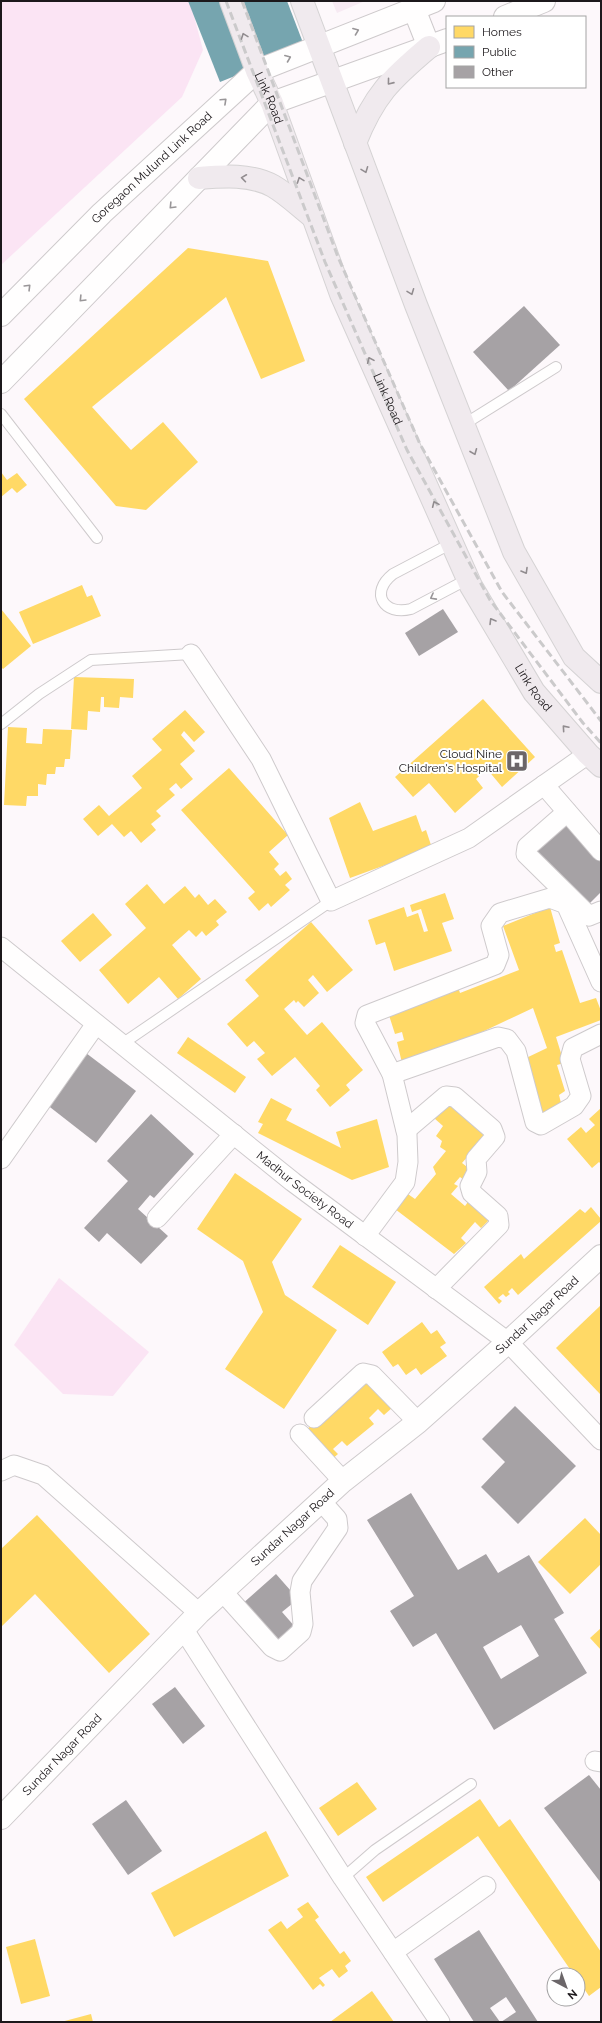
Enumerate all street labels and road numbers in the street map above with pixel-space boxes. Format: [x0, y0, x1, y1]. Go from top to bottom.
street label: Link Road [251, 70, 286, 126]
street label: Goregaon Mulund Link Road [89, 109, 215, 226]
street label: Link Road [370, 371, 405, 427]
street label: Link Road [512, 661, 555, 714]
street label: Madhur Society Road [254, 1148, 356, 1231]
street label: Sundar Nagar Road [493, 1273, 582, 1357]
street label: Sundar Nagar Road [248, 1486, 337, 1569]
street label: Sundar Nagar Road [20, 1711, 105, 1798]

